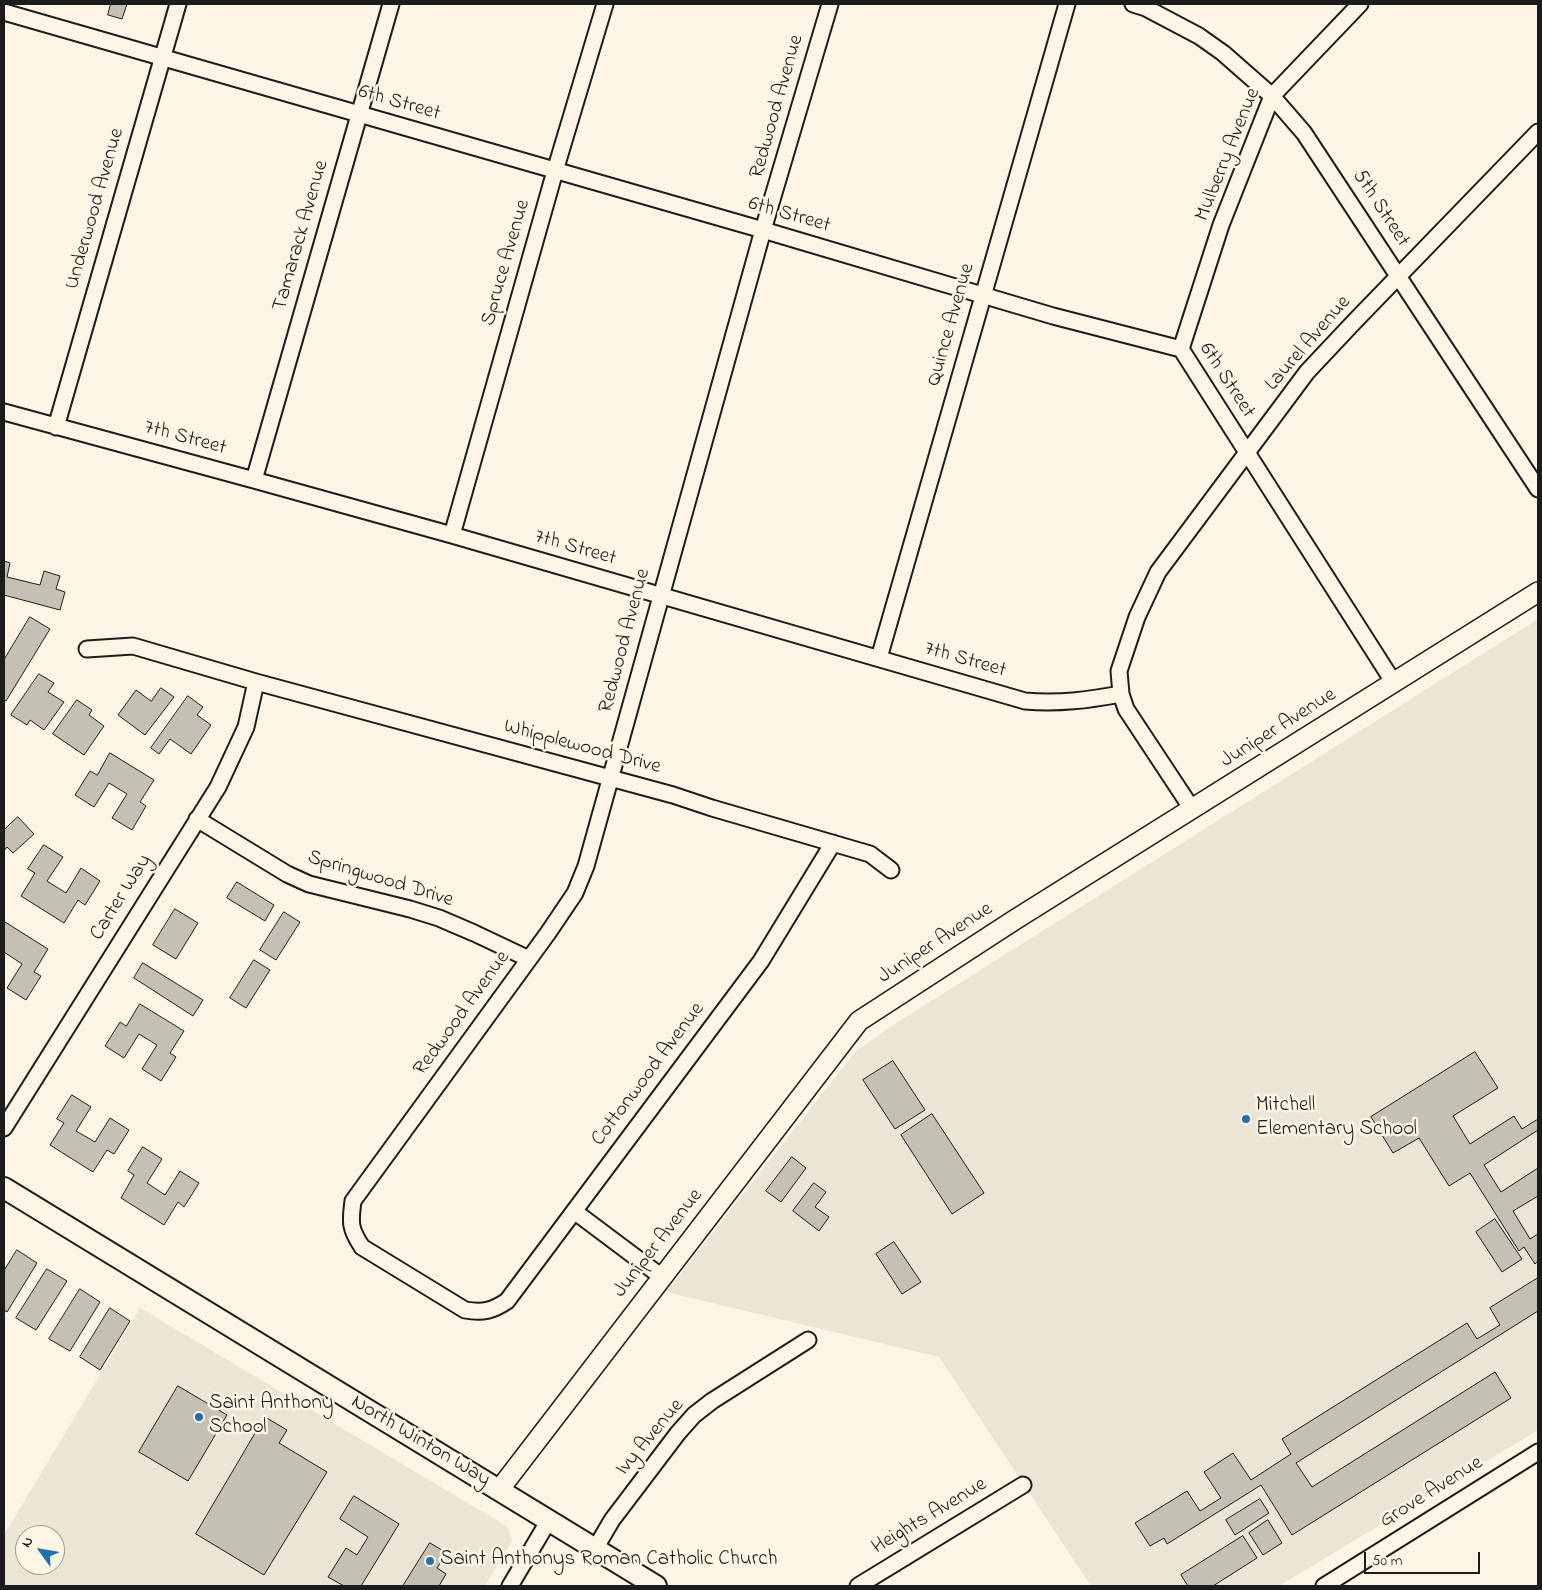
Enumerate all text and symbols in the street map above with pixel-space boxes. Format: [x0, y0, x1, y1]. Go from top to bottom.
street label: Redwood Avenue [745, 32, 811, 182]
street label: 6th Street [355, 80, 443, 128]
street label: Mulberry Avenue [1191, 85, 1267, 225]
street label: Underwood Avenue [61, 125, 131, 293]
street label: Tamarack Avenue [268, 158, 336, 314]
street label: 5th Street [1346, 166, 1414, 252]
street label: 6th Street [745, 192, 833, 240]
street label: Spruce Avenue [477, 197, 537, 329]
street label: Quince Avenue [922, 261, 982, 389]
street label: Laurel Avenue [1261, 291, 1357, 397]
street label: 6th Street [1192, 339, 1260, 423]
street label: 7th Street [141, 416, 229, 462]
street label: 7th Street [531, 525, 619, 573]
street label: Redwood Avenue [595, 566, 657, 716]
street label: 7th Street [921, 637, 1009, 685]
street label: Juniper Avenue [1216, 683, 1342, 775]
street label: Whipplewood Drive [501, 715, 663, 781]
street label: Springwood Drive [304, 846, 456, 914]
street label: Carter Way [86, 850, 158, 946]
street label: Juniper Avenue [874, 898, 998, 990]
street label: Redwood Avenue [409, 947, 517, 1081]
street label: Cottonwood Avenue [587, 998, 711, 1152]
place label: Mitchell Elementary School [1256, 1094, 1417, 1144]
marker: Mitchell Elementary School [1240, 1113, 1252, 1125]
street label: Juniper Avenue [609, 1184, 709, 1304]
street label: North Winton Way [346, 1390, 494, 1494]
place label: Saint Anthony School [209, 1392, 334, 1442]
street label: Ivy Avenue [612, 1394, 690, 1482]
marker: Saint Anthony School [193, 1411, 205, 1423]
street label: Grove Avenue [1376, 1451, 1488, 1535]
street label: Heights Avenue [868, 1473, 992, 1561]
north arrow [15, 1525, 65, 1575]
text: N [16, 1533, 39, 1552]
scale bar [1367, 1542, 1483, 1574]
place label: Saint Anthonys Roman Catholic Church [440, 1548, 778, 1574]
text: 50 m [1372, 1550, 1402, 1572]
marker: Saint Anthonys Roman Catholic Church [424, 1555, 436, 1567]

